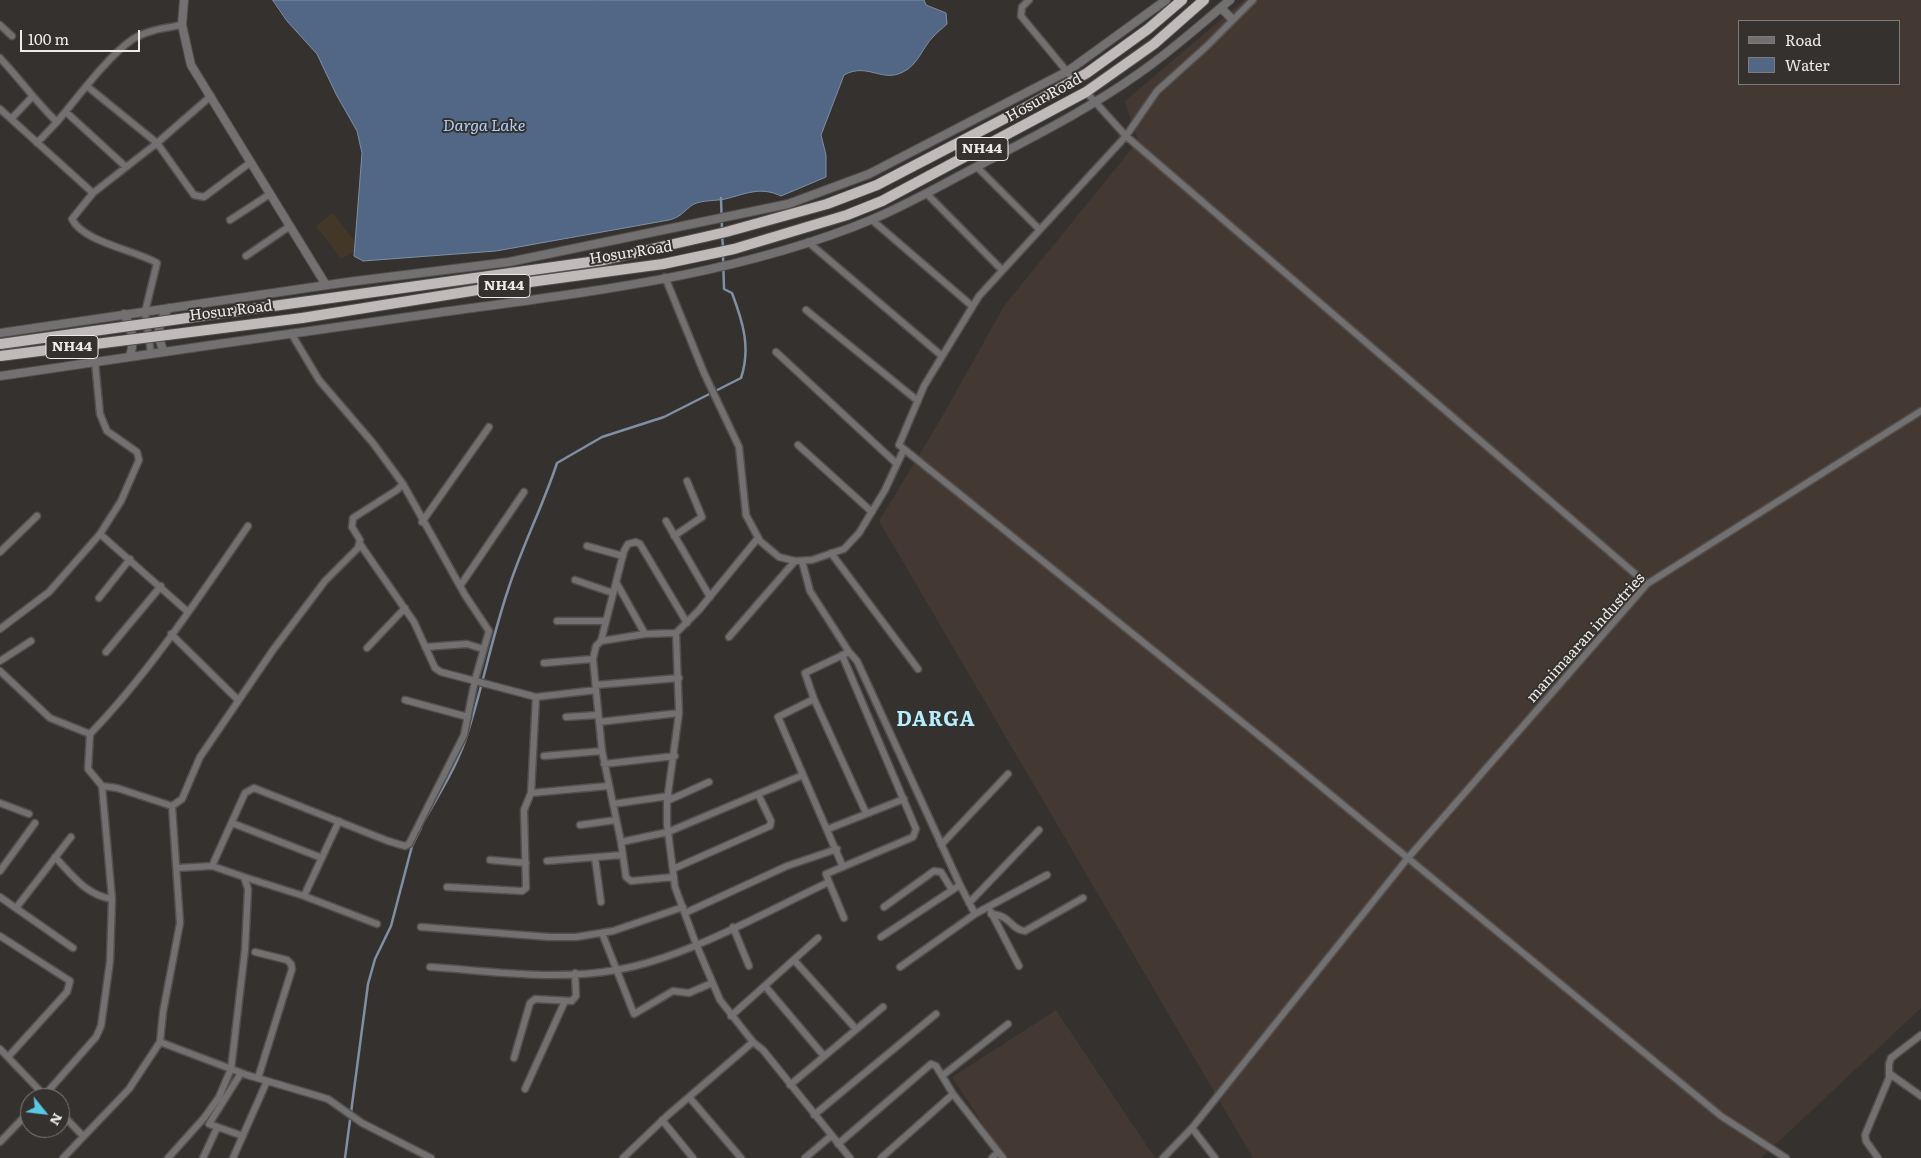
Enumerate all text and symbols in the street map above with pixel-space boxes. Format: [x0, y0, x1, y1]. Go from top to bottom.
scale bar [22, 20, 142, 52]
legend [1738, 20, 1901, 85]
text: 100 m [28, 27, 69, 50]
text: Road [1785, 28, 1821, 51]
text: Water [1785, 53, 1830, 76]
street label: Hosur Road [1003, 70, 1085, 126]
water label: Darga Lake [443, 116, 525, 136]
road number: NH44 [956, 138, 1008, 160]
street label: Hosur Road [588, 238, 674, 268]
road number: NH44 [478, 274, 530, 298]
street label: Hosur Road [188, 297, 274, 325]
road number: NH44 [46, 336, 98, 358]
street label: manimaaran industries [1523, 570, 1649, 706]
district label: DARGA [896, 708, 976, 732]
north arrow [20, 1088, 70, 1138]
text: N [46, 1110, 69, 1130]

